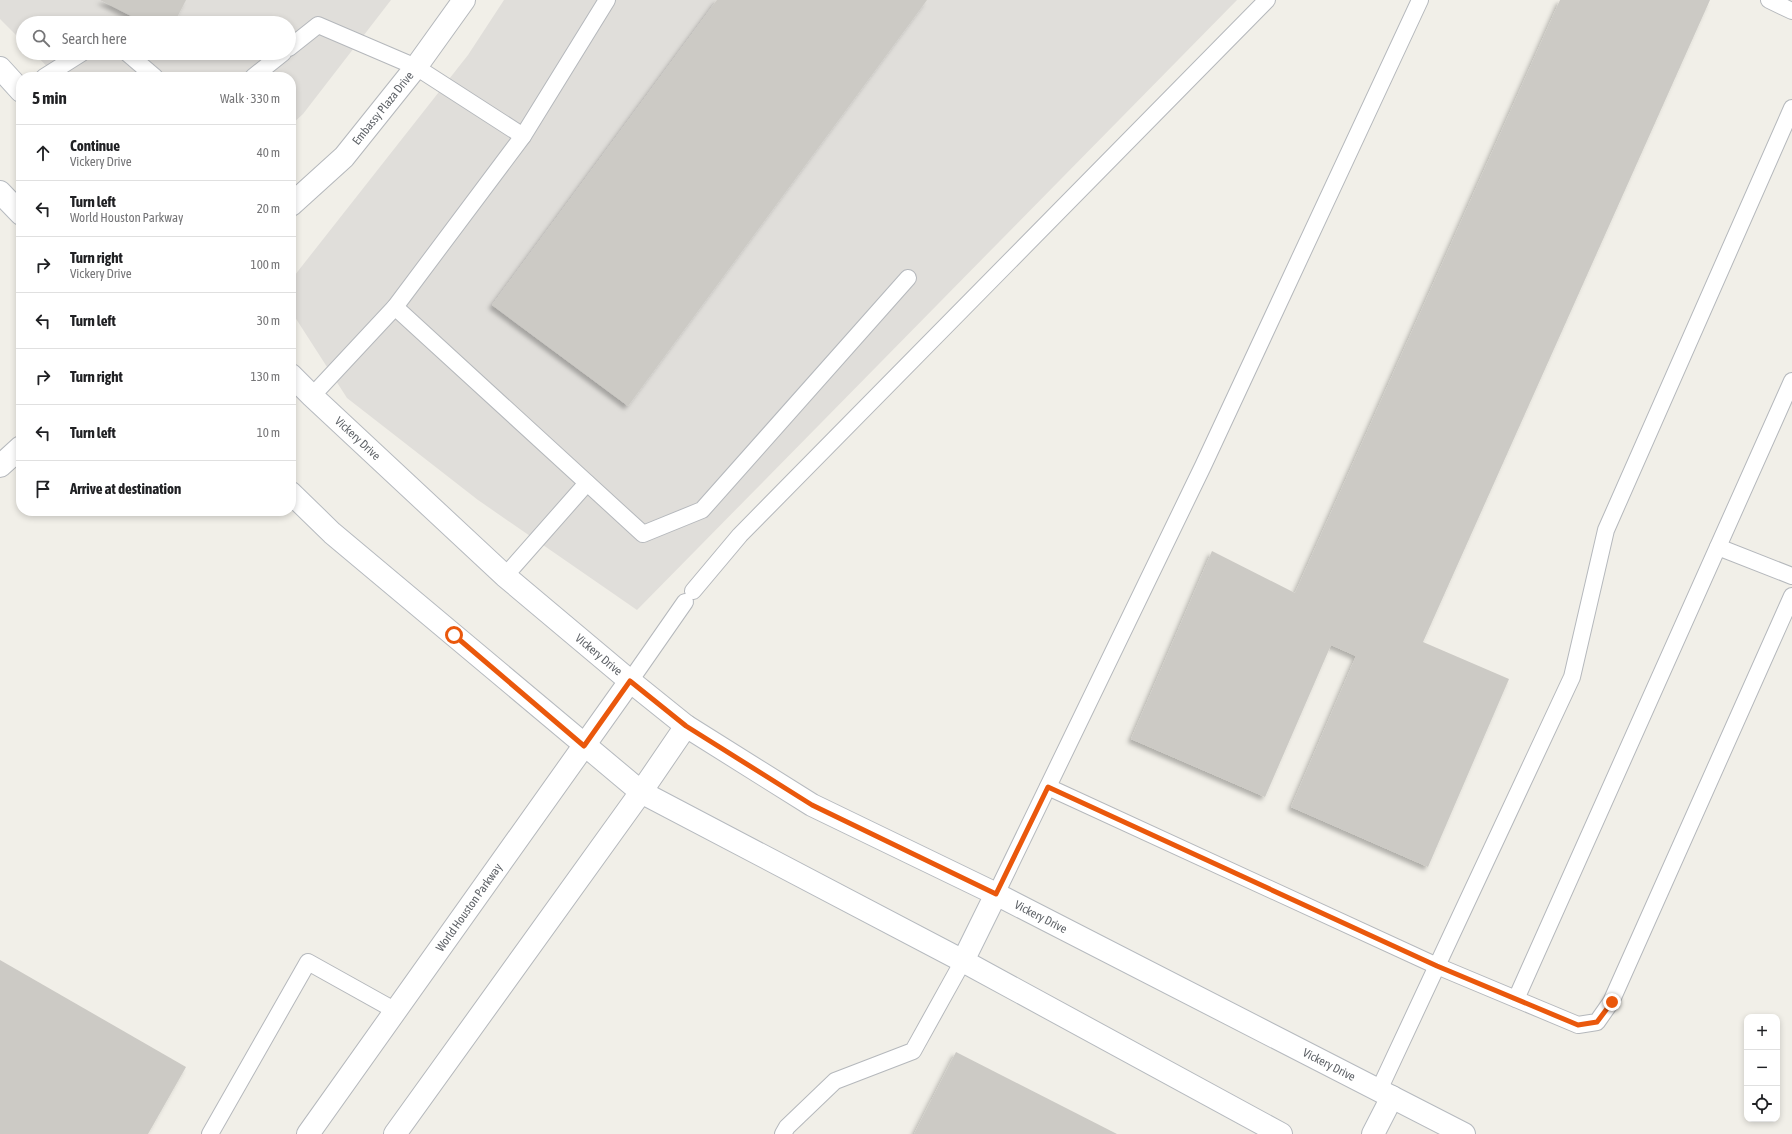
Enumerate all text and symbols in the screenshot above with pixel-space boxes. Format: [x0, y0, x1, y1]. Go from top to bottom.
search box [16, 16, 296, 60]
icon: search [30, 27, 52, 49]
text: Search here [62, 30, 127, 47]
street label: Embassy Plaza Drive [350, 69, 417, 148]
text: 5 min [32, 88, 67, 108]
text: Walk · 330 m [220, 91, 280, 106]
text: Continue [70, 137, 120, 154]
icon: ahead [32, 142, 54, 164]
text: 40 m [257, 145, 280, 160]
text: Vickery Drive [70, 154, 132, 169]
text: Turn left [70, 193, 116, 210]
icon: left [32, 198, 54, 220]
text: 20 m [257, 201, 280, 216]
text: World Houston Parkway [70, 210, 183, 225]
text: Turn right [70, 249, 123, 266]
icon: right [32, 254, 54, 276]
text: 100 m [251, 257, 280, 272]
text: Vickery Drive [70, 266, 132, 281]
icon: left [32, 310, 54, 332]
text: Turn left [70, 312, 116, 329]
text: 30 m [257, 313, 280, 328]
icon: right [32, 366, 54, 388]
text: Turn right [70, 368, 123, 385]
text: 130 m [251, 369, 280, 384]
street label: Vickery Drive [332, 414, 383, 463]
icon: left [32, 422, 54, 444]
text: Turn left [70, 424, 116, 441]
text: 10 m [257, 425, 280, 440]
icon: arrive [32, 478, 54, 500]
text: Arrive at destination [70, 480, 181, 497]
route start [445, 626, 463, 644]
street label: Vickery Drive [572, 631, 625, 678]
street label: World Houston Parkway [433, 861, 505, 954]
street label: Vickery Drive [1012, 898, 1069, 936]
route end [1603, 993, 1621, 1011]
map controls [1744, 1014, 1780, 1122]
button: + [1744, 1014, 1780, 1050]
street label: Vickery Drive [1300, 1045, 1358, 1084]
button: − [1744, 1050, 1780, 1086]
button: locate [1744, 1086, 1780, 1122]

